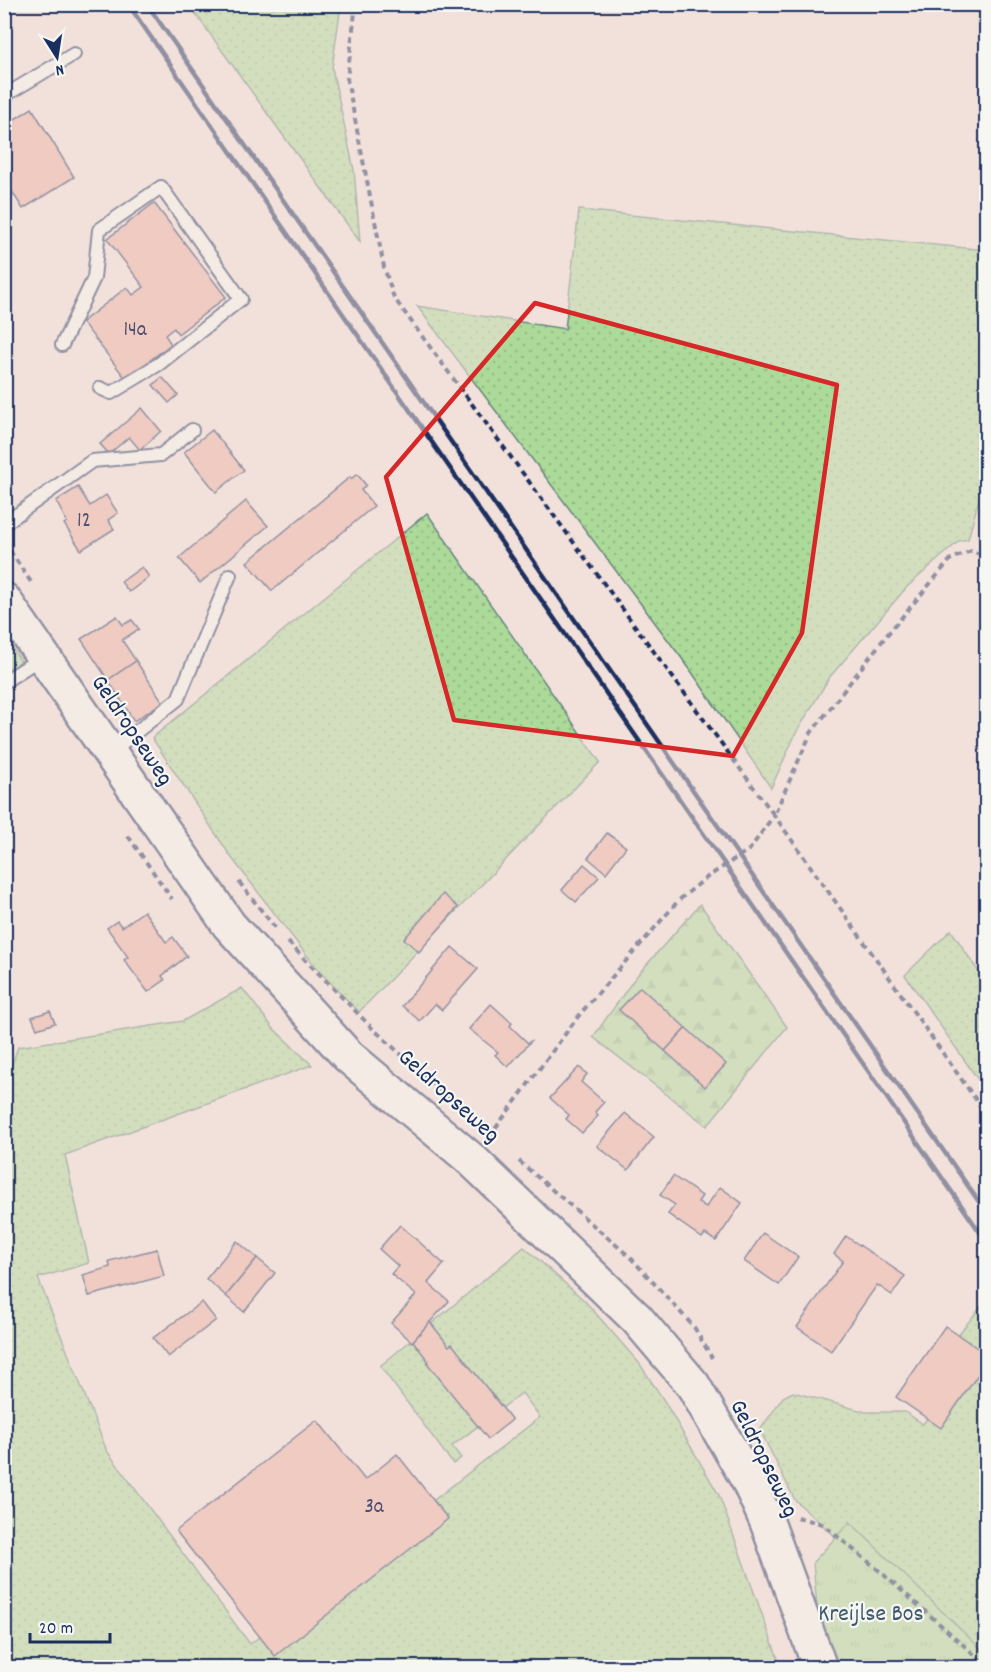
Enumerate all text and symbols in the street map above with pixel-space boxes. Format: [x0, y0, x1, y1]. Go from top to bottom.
north arrow [27, 27, 87, 87]
text: N [53, 57, 66, 81]
house number: 14a [123, 316, 148, 346]
house number: 12 [77, 507, 91, 537]
street label: Geldropseweg [81, 669, 181, 793]
street label: Geldropseweg [389, 1042, 507, 1152]
street label: Geldropseweg [720, 1394, 806, 1524]
house number: 3a [364, 1493, 385, 1523]
park label: Kreijlse Bos [818, 1598, 924, 1632]
scale bar [30, 1606, 110, 1644]
text: 20 m [39, 1617, 73, 1642]

